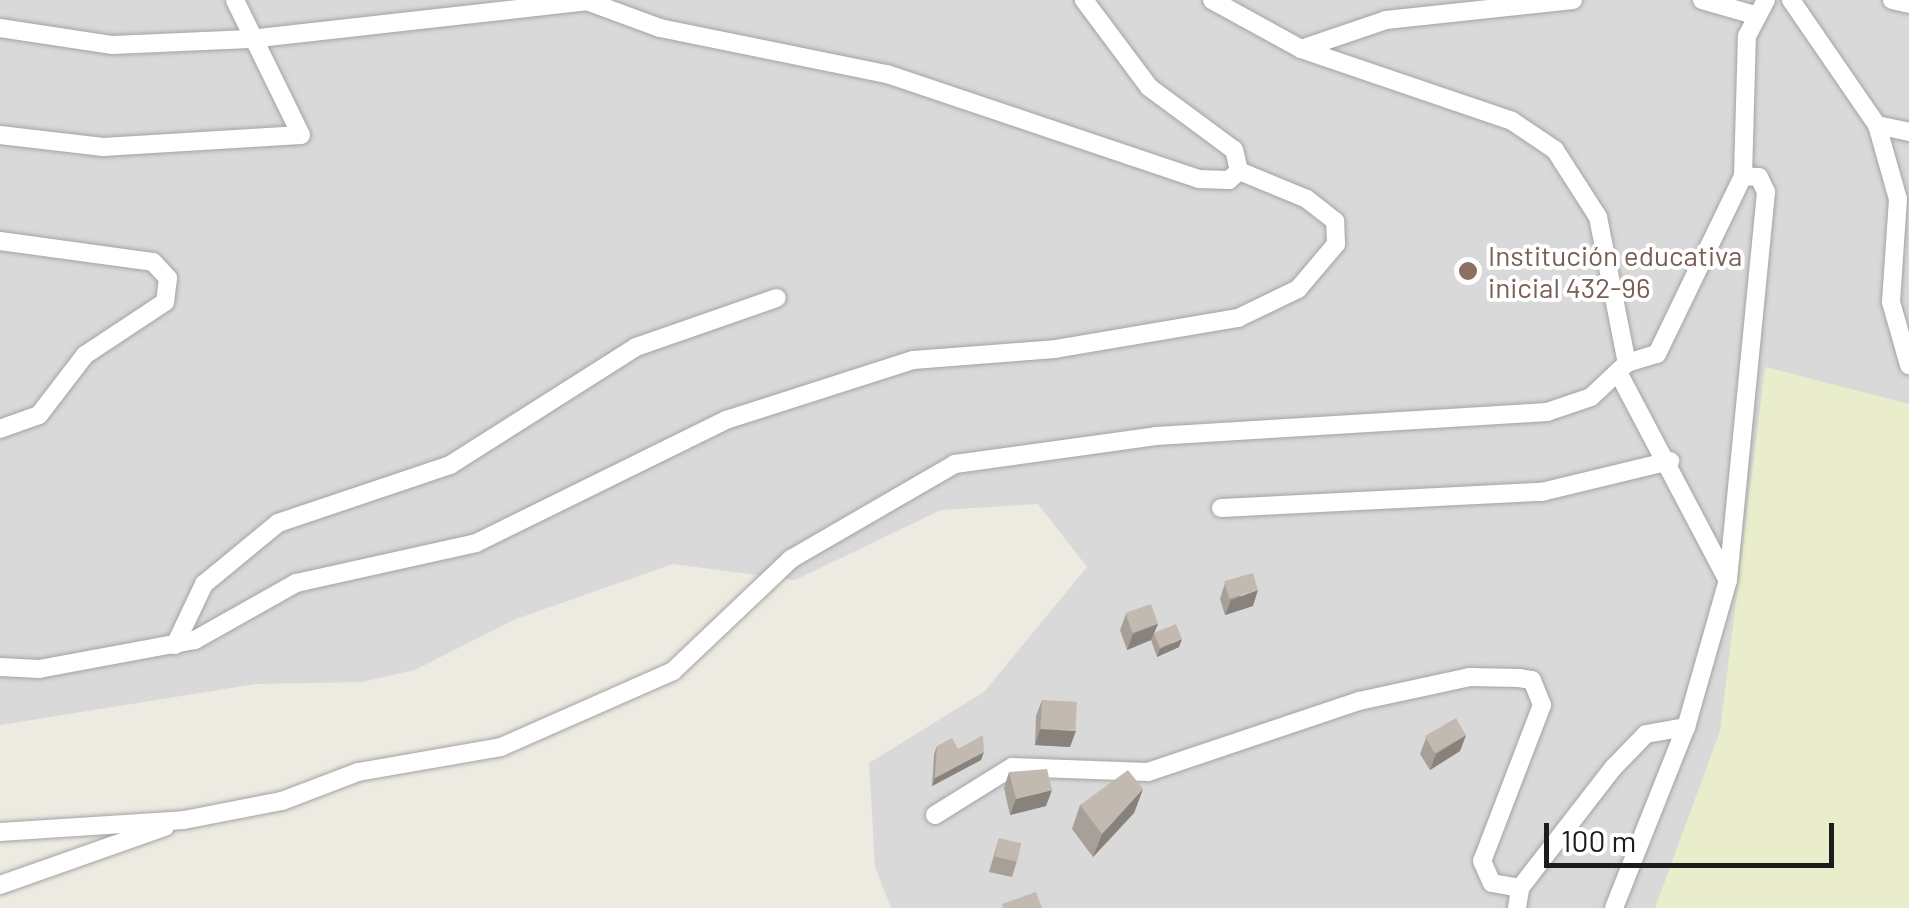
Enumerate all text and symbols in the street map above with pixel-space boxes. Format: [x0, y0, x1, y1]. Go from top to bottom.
place label: Institución educativa inicial 432-96 [1488, 238, 1742, 304]
marker: Institución educativa inicial 432-96 [1457, 260, 1479, 282]
scale bar [1549, 803, 1839, 865]
text: 100 m [1561, 822, 1636, 858]

